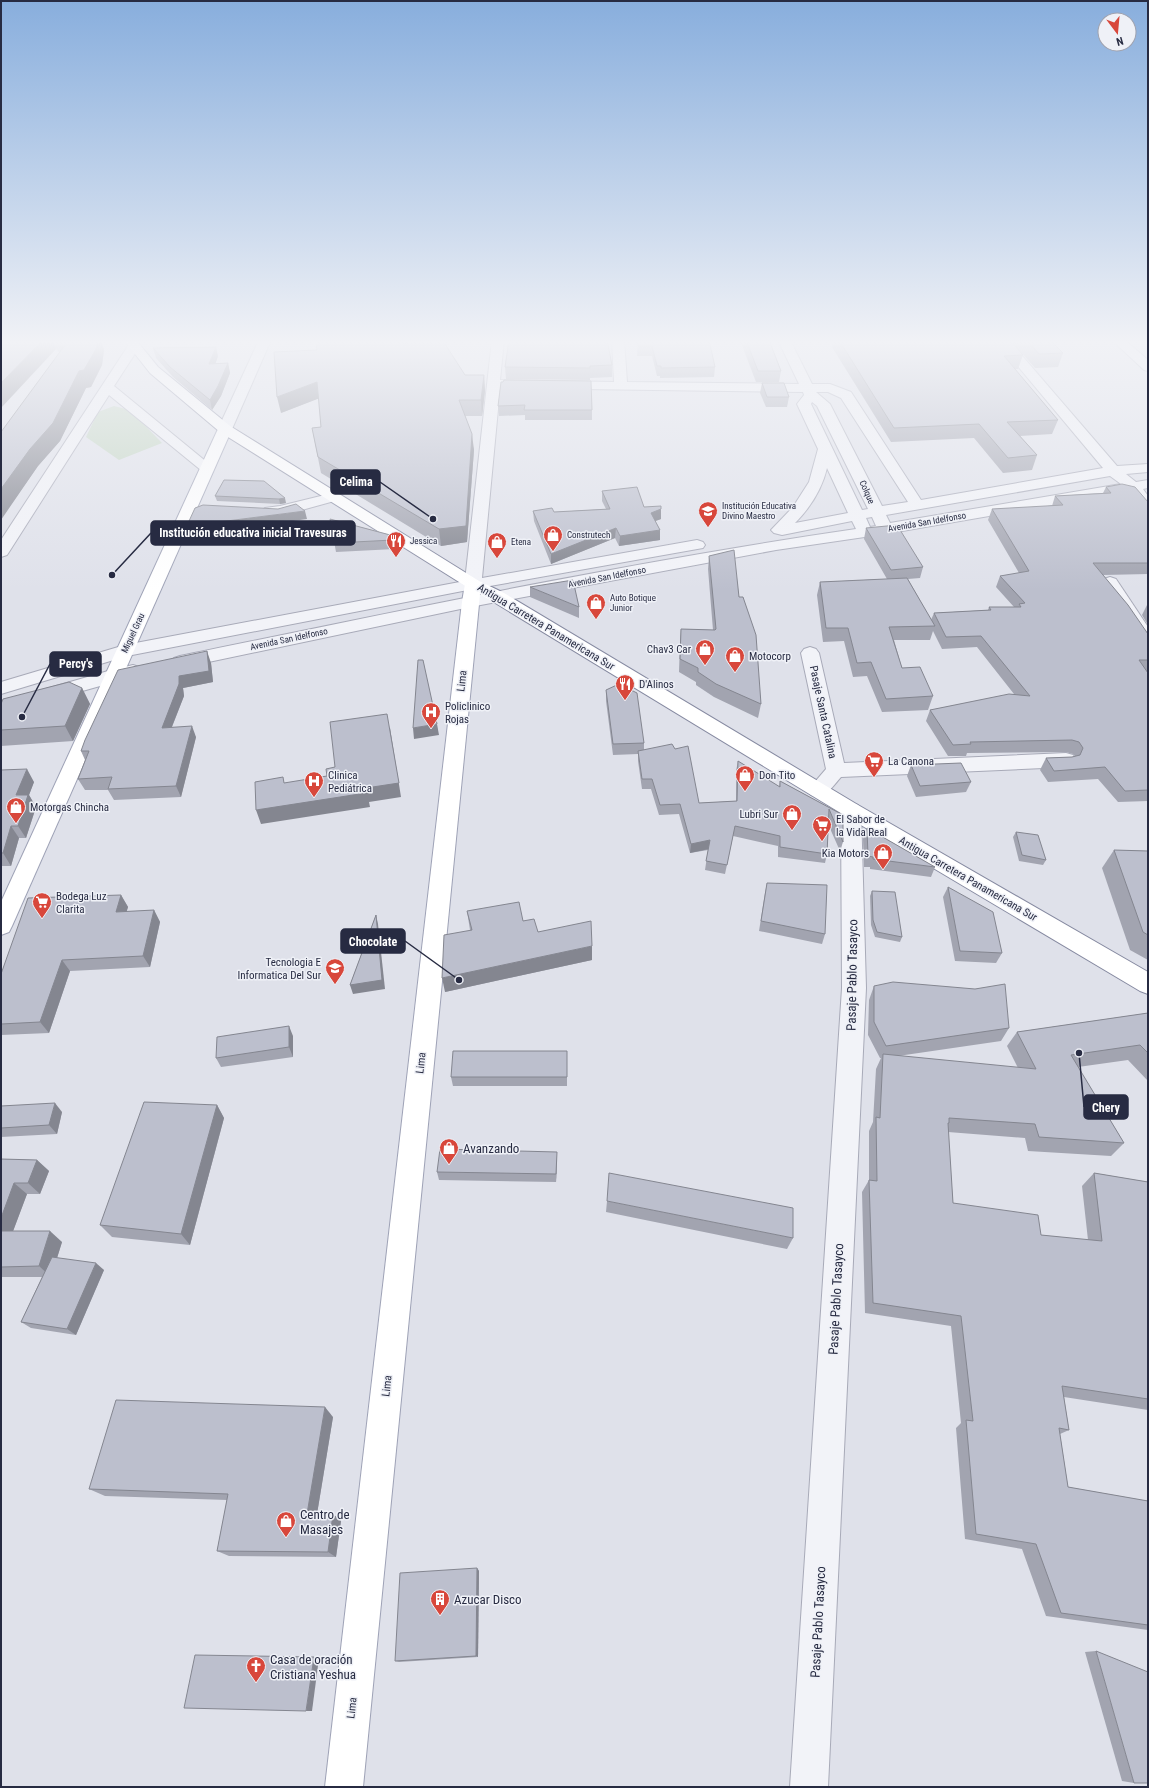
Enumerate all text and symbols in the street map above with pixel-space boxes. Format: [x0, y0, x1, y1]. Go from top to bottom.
north arrow [1097, 12, 1137, 52]
text: N [1114, 34, 1125, 48]
callout: Celima [331, 470, 380, 494]
text: Celima [339, 475, 373, 489]
street label: Colque [857, 479, 877, 505]
school or university icon: Institución Educativa Divino Maestro [697, 500, 719, 528]
place label: Institución Educativa Divino Maestro [722, 501, 796, 521]
street label: Avenida San Idelfonso [887, 510, 967, 534]
callout: Institución educativa inicial Travesuras [151, 521, 355, 545]
shop icon: Construtech [542, 524, 564, 552]
text: Institución educativa inicial Travesuras [159, 526, 347, 540]
restaurant icon: Jessica [385, 530, 407, 558]
place label: Construtech [567, 530, 610, 540]
shop icon: Etena [486, 531, 508, 559]
place label: Jessica [410, 536, 437, 546]
place label: Etena [511, 537, 531, 547]
street label: Avenida San Idelfonso [567, 564, 647, 589]
street label: Antigua Carretera Panamericana Sur [475, 581, 617, 674]
shop icon: Auto Botique Junior [585, 592, 607, 620]
place label: Auto Botique Junior [610, 593, 656, 613]
street label: Miguel Grau [119, 612, 147, 654]
street label: Avenida San Idelfonso [249, 626, 329, 652]
shop icon: Chav3 Car [694, 638, 716, 666]
place label: Chav3 Car [647, 643, 692, 656]
shop icon: Motocorp [724, 645, 746, 673]
place label: Motocorp [749, 650, 791, 663]
callout: Percy's [50, 652, 101, 676]
text: Percy's [59, 657, 94, 671]
street label: Pasaje Santa Catalina [807, 664, 839, 760]
street label: Lima [454, 670, 470, 692]
restaurant icon: D'Alinos [614, 673, 636, 701]
place label: D'Alinos [639, 678, 674, 691]
place label: Policlinico Rojas [445, 700, 491, 726]
hospital icon: Policlinico Rojas [420, 701, 442, 729]
supermarket icon: La Canona [863, 750, 885, 778]
place label: La Canona [888, 755, 934, 768]
shop icon: Don Tito [734, 764, 756, 792]
place label: Clinica Pediátrica [328, 769, 372, 795]
place label: Don Tito [759, 769, 796, 782]
hospital icon: Clinica Pediátrica [303, 770, 325, 798]
shop icon: Motorgas Chincha [5, 796, 27, 824]
place label: Motorgas Chincha [30, 801, 109, 814]
shop icon: Lubri Sur [781, 803, 803, 831]
place label: Lubri Sur [739, 808, 779, 821]
place label: El Sabor de la Vida Real [836, 813, 887, 839]
supermarket icon: El Sabor de la Vida Real [811, 814, 833, 842]
street label: Antigua Carretera Panamericana Sur [896, 834, 1040, 924]
shop icon: Kia Motors [872, 842, 894, 870]
place label: Kia Motors [822, 847, 869, 860]
place label: Bodega Luz Clarita [56, 890, 107, 916]
supermarket icon: Bodega Luz Clarita [31, 891, 53, 919]
street label: Pasaje Pablo Tasayco [844, 919, 860, 1031]
callout: Chocolate [341, 929, 405, 953]
text: Chocolate [349, 935, 397, 949]
place label: Tecnologia E Informatica Del Sur [238, 956, 322, 982]
school or university icon: Tecnologia E Informatica Del Sur [324, 957, 346, 985]
street label: Lima [413, 1052, 429, 1074]
callout: Chery [1084, 1095, 1128, 1119]
text: Chery [1092, 1101, 1121, 1115]
shop icon: Avanzando [438, 1137, 460, 1165]
place label: Avanzando [463, 1141, 519, 1156]
street label: Pasaje Pablo Tasayco [826, 1243, 846, 1355]
street label: Lima [379, 1375, 395, 1397]
place label: Centro de Masajes [300, 1507, 350, 1537]
shop icon: Centro de Masajes [275, 1510, 297, 1538]
street label: Pasaje Pablo Tasayco [808, 1566, 828, 1678]
building icon: Azucar Disco [429, 1588, 451, 1616]
place label: Azucar Disco [454, 1592, 522, 1607]
place label: Casa de oración Cristiana Yeshua [270, 1652, 356, 1682]
church icon: Casa de oración Cristiana Yeshua [245, 1655, 267, 1683]
street label: Lima [344, 1697, 360, 1719]

